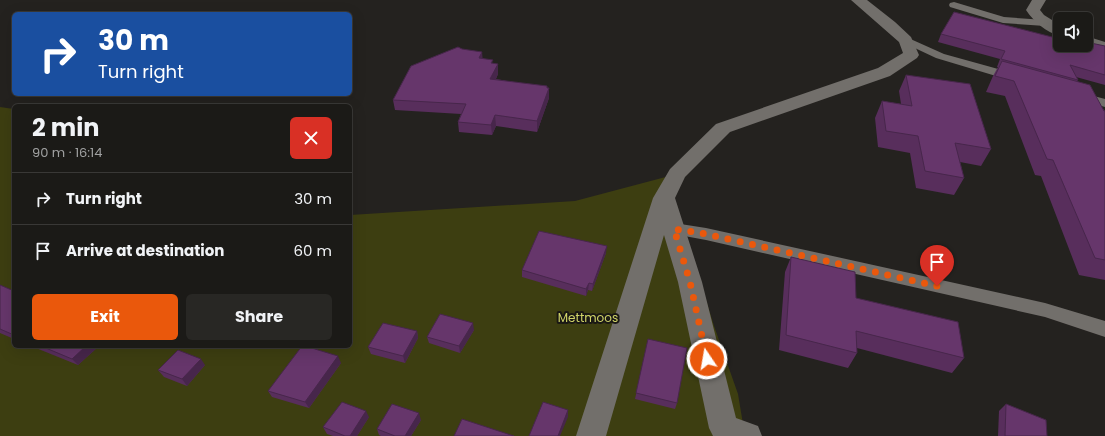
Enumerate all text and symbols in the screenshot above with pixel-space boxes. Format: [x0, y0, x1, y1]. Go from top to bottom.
map controls [1053, 12, 1093, 52]
button: sound [1053, 12, 1093, 52]
text: 30 m [98, 21, 169, 60]
icon: right [32, 28, 84, 80]
text: Turn right [98, 59, 184, 84]
text: 2 min [32, 111, 99, 144]
button: close [290, 117, 332, 159]
text: 90 m · 16:14 [32, 143, 102, 162]
icon: right [32, 188, 54, 210]
text: Turn right [66, 188, 142, 209]
text: 30 m [294, 188, 332, 209]
icon: arrive [32, 240, 54, 262]
text: Arrive at destination [66, 240, 224, 261]
text: 60 m [294, 240, 332, 261]
pin [920, 245, 954, 286]
icon: arrive [926, 251, 948, 273]
button: Exit [32, 294, 178, 340]
button: Share [186, 294, 332, 340]
park label: Mettmoos [558, 309, 618, 326]
position arrow [686, 338, 728, 380]

